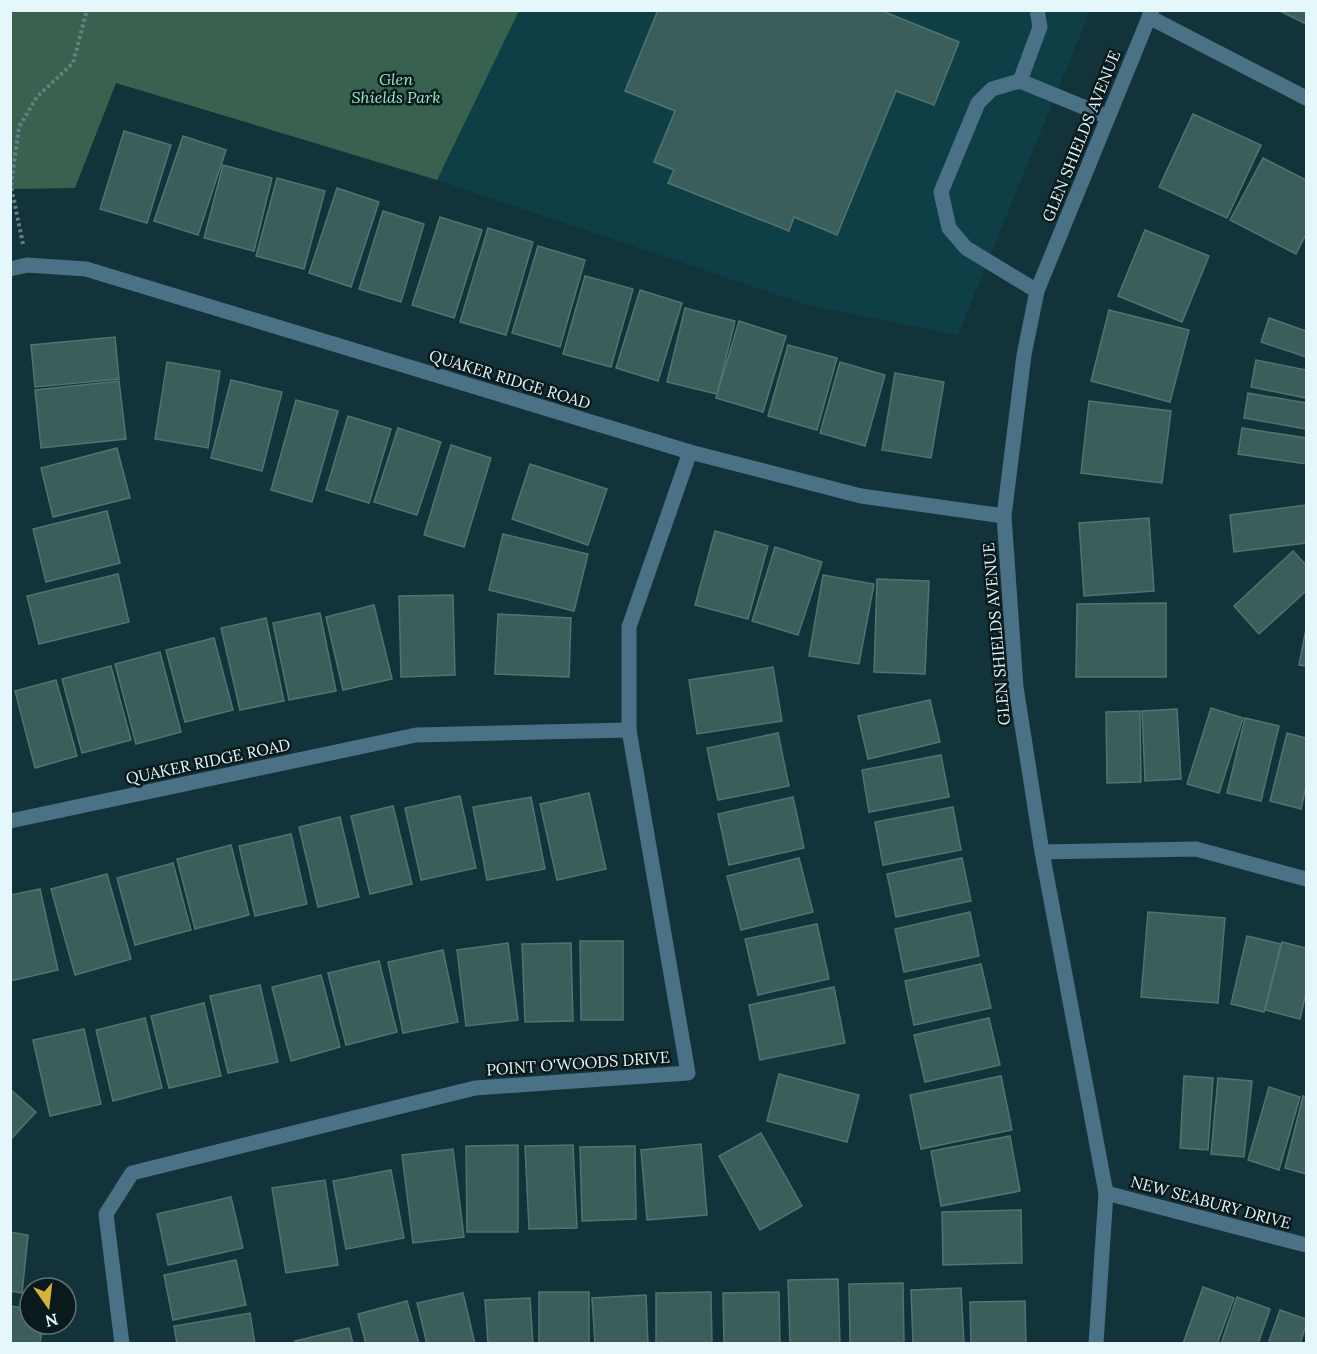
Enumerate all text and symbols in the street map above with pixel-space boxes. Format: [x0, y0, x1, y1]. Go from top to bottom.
street label: GLEN SHIELDS AVENUE [1037, 47, 1125, 225]
park label: Glen Shields Park [351, 69, 441, 107]
street label: QUAKER RIDGE ROAD [427, 345, 593, 413]
street label: GLEN SHIELDS AVENUE [978, 542, 1014, 726]
street label: QUAKER RIDGE ROAD [124, 734, 292, 788]
street label: POINT O'WOODS DRIVE [486, 1047, 671, 1079]
street label: NEW SEABURY DRIVE [1129, 1171, 1293, 1233]
north arrow [18, 1276, 78, 1336]
text: N [43, 1309, 60, 1332]

